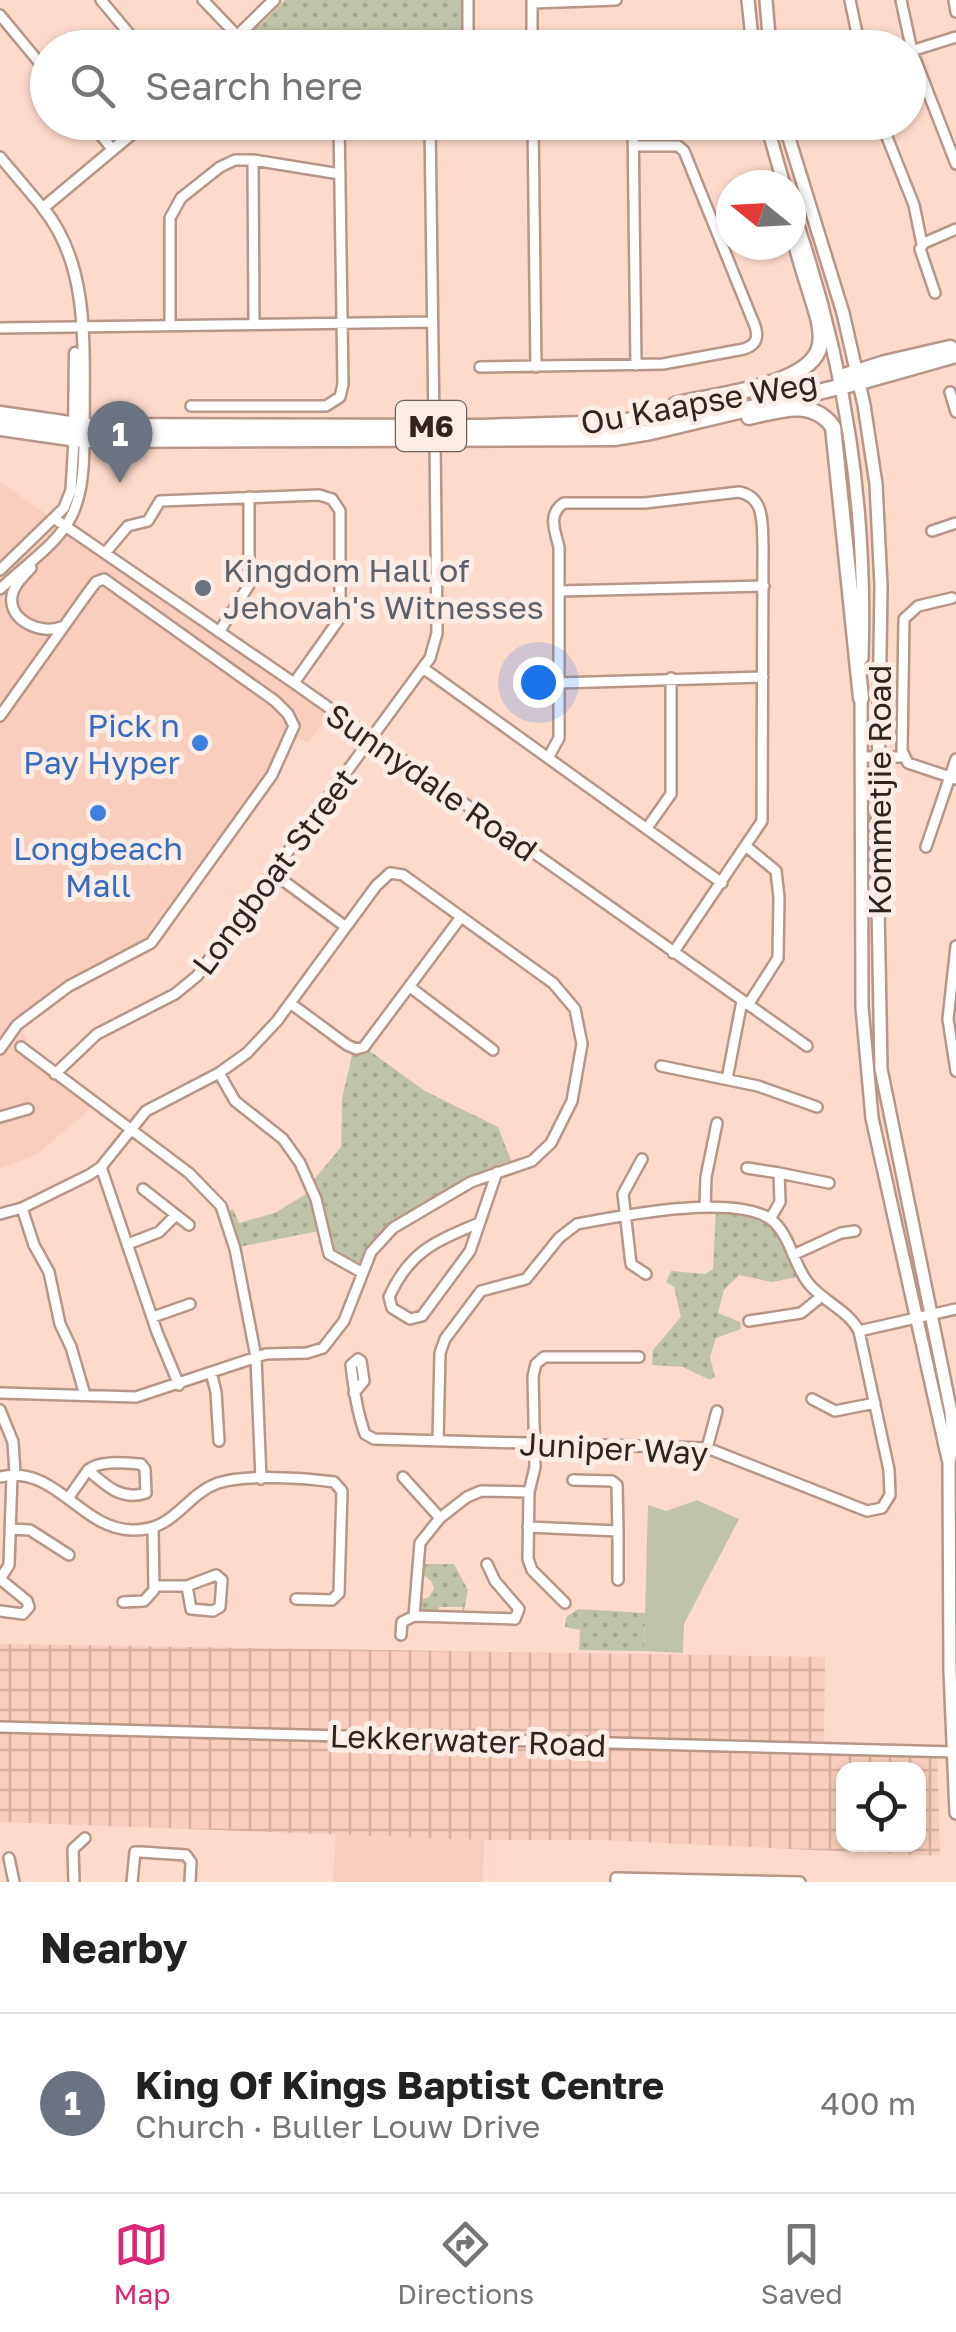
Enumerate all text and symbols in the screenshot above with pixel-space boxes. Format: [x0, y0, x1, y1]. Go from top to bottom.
search box [30, 30, 926, 140]
icon: search [65, 58, 120, 113]
text: Search here [145, 63, 363, 108]
north arrow [716, 170, 806, 260]
street label: Ou Kaapse Weg [578, 362, 820, 442]
pin: 1 [88, 400, 152, 483]
road number: M6 [396, 401, 466, 451]
place label: Kingdom Hall of Jehovah's Witnesses [223, 551, 544, 626]
marker: Kingdom Hall of Jehovah's Witnesses [192, 577, 214, 599]
your location [513, 657, 564, 708]
street label: Kommetjie Road [860, 665, 898, 915]
street label: Sunnydale Road [319, 695, 545, 869]
place label: Pick n Pay Hyper [23, 706, 180, 781]
marker: Pick n Pay Hyper [189, 732, 211, 754]
street label: Longboat Street [184, 760, 364, 982]
marker: Longbeach Mall [87, 802, 109, 824]
place label: Longbeach Mall [13, 829, 183, 904]
street label: Juniper Way [519, 1424, 709, 1472]
street label: Lekkerwater Road [329, 1716, 607, 1764]
map controls [836, 1762, 926, 1852]
button: locate [836, 1762, 926, 1852]
text: Nearby [40, 1922, 188, 1972]
text: King Of Kings Baptist Centre [135, 2062, 664, 2107]
text: 1 [64, 2084, 81, 2122]
text: 400 m [820, 2084, 916, 2122]
text: Church · Buller Louw Drive [135, 2107, 540, 2145]
tab: Map [113, 2217, 171, 2310]
tab: Directions [397, 2217, 534, 2310]
tab: Saved [761, 2217, 843, 2310]

